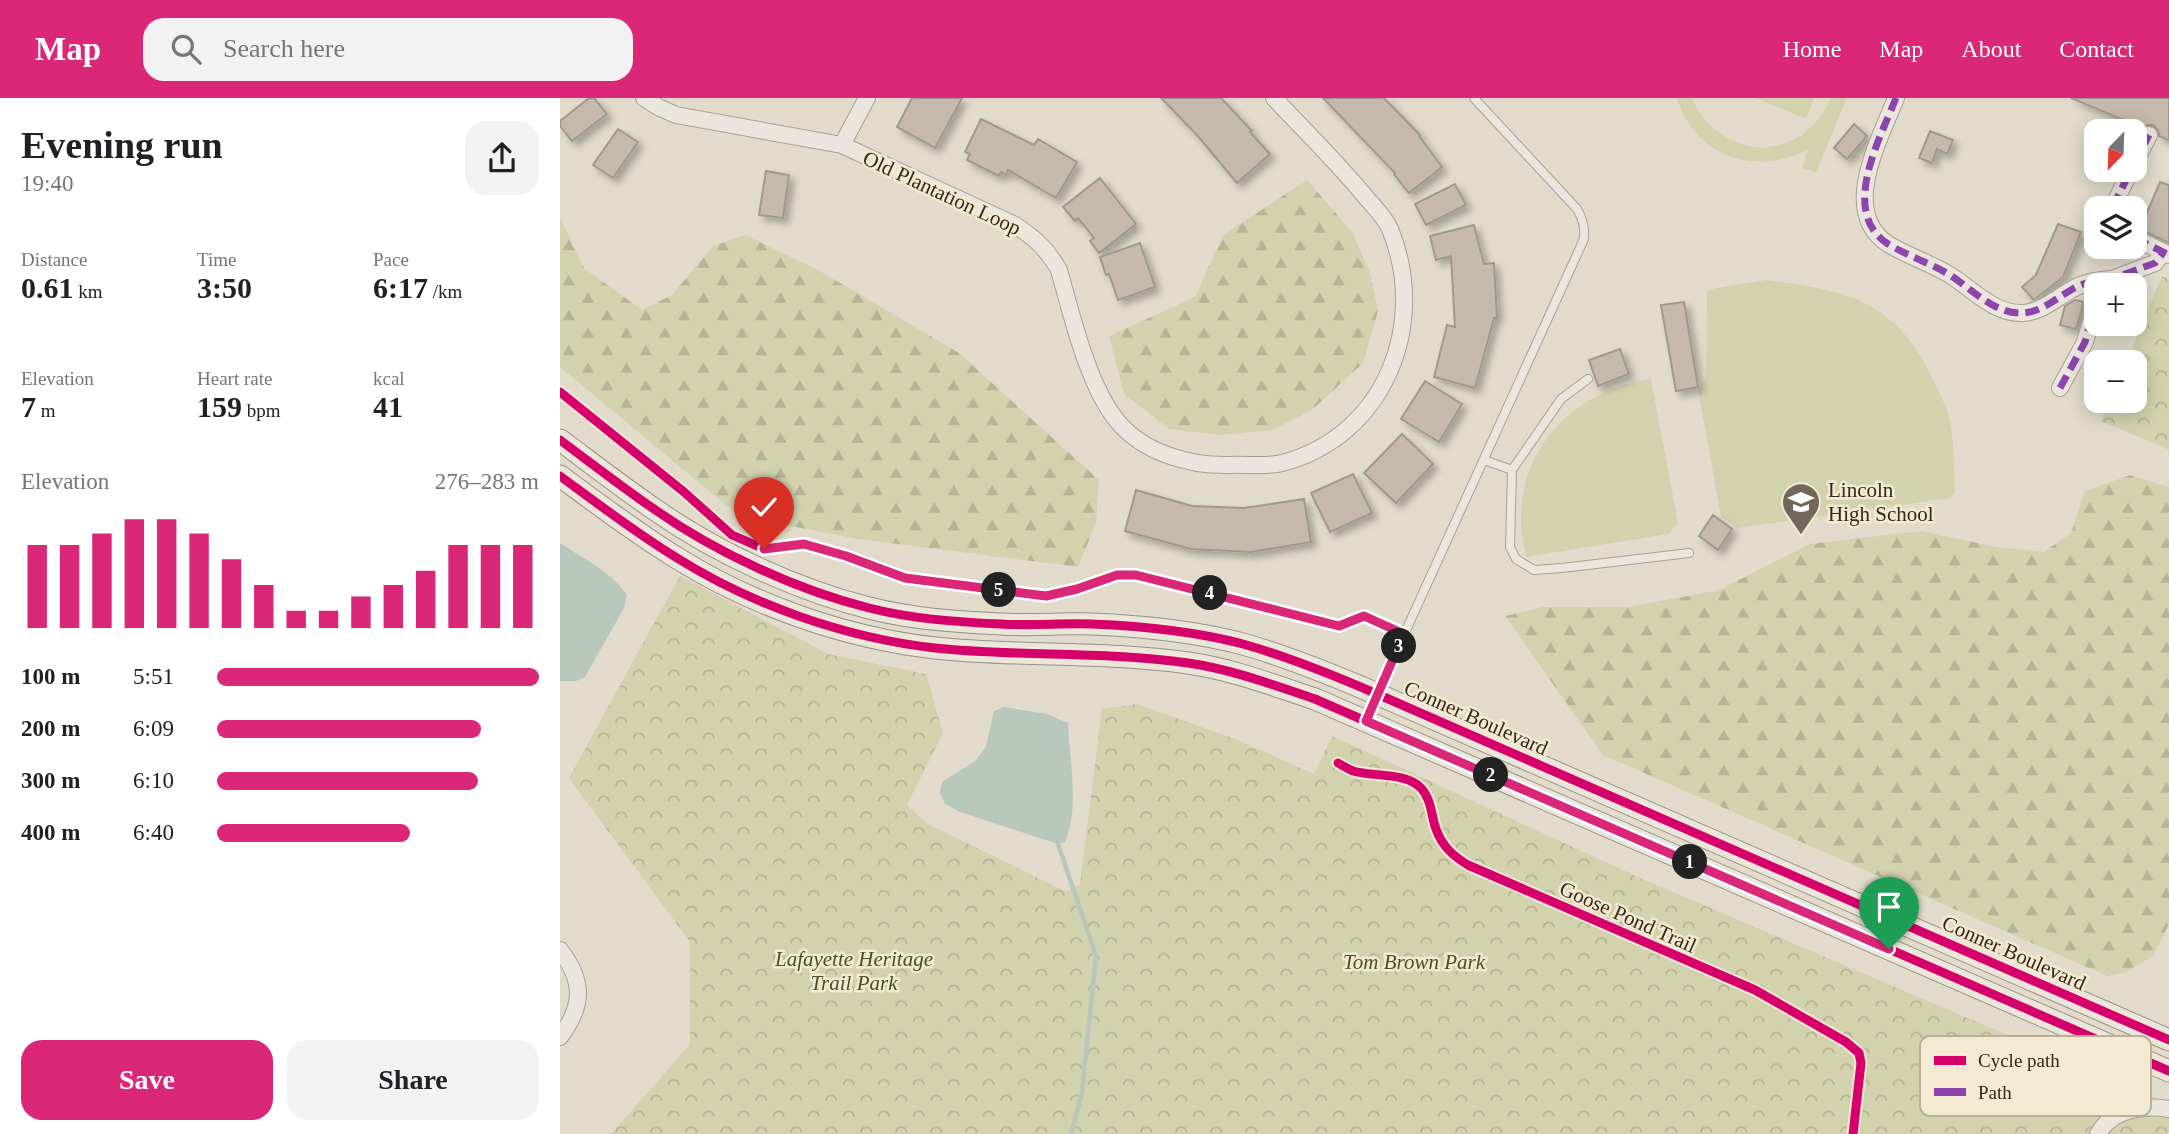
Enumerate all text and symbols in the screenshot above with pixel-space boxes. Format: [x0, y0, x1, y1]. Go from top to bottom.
search box [143, 18, 633, 81]
icon: search [167, 30, 205, 68]
text: Map [35, 31, 101, 67]
text: Search here [223, 34, 345, 63]
text: Home [1783, 36, 1841, 62]
text: Map [1879, 36, 1923, 62]
text: About [1961, 36, 2021, 62]
text: Contact [2059, 36, 2134, 62]
north arrow [2084, 119, 2147, 182]
map controls [2084, 119, 2147, 413]
button: share [465, 121, 539, 195]
text: Evening run [21, 124, 223, 166]
street label: Old Plantation Loop [859, 146, 1025, 240]
text: 19:40 [21, 171, 73, 196]
button: layers [2084, 196, 2147, 259]
text: Distance [21, 249, 87, 270]
text: Time [197, 249, 236, 270]
text: Pace [373, 249, 409, 270]
text: 0.61 [21, 271, 74, 304]
text: 3:50 [197, 271, 252, 304]
text: 6:17 [373, 271, 428, 304]
button: + [2084, 273, 2147, 336]
text: km [74, 281, 103, 302]
text: /km [428, 281, 462, 302]
button: − [2084, 350, 2147, 413]
text: Elevation [21, 368, 94, 389]
text: Heart rate [197, 368, 272, 389]
text: kcal [373, 368, 405, 389]
text: 7 [21, 390, 36, 423]
text: 159 [197, 390, 242, 423]
text: 41 [373, 390, 403, 423]
text: m [36, 400, 56, 421]
text: bpm [242, 400, 281, 421]
text: Elevation [21, 469, 109, 494]
text: 276–283 m [435, 469, 539, 494]
pin [734, 477, 794, 549]
place label: Lincoln High School [1828, 478, 1934, 526]
school or university icon: Lincoln High School [1780, 481, 1822, 536]
icon: check [745, 488, 783, 526]
pin: 5 [982, 573, 1017, 608]
pin: 4 [1192, 575, 1228, 610]
text: 5 [994, 579, 1003, 600]
text: 4 [1205, 582, 1214, 603]
pin: 3 [1382, 628, 1416, 664]
text: 3 [1394, 635, 1403, 656]
text: 100 m [21, 664, 80, 689]
text: 5:51 [133, 664, 174, 689]
street label: Conner Boulevard [1401, 676, 1552, 761]
text: 200 m [21, 716, 80, 741]
text: 6:09 [133, 716, 174, 741]
pin: 2 [1474, 758, 1508, 792]
text: 2 [1486, 764, 1495, 785]
text: 300 m [21, 768, 80, 793]
text: 6:10 [133, 768, 174, 793]
text: 400 m [21, 820, 80, 845]
text: 6:40 [133, 820, 174, 845]
pin: 1 [1672, 844, 1708, 880]
text: 1 [1685, 851, 1694, 872]
street label: Goose Pond Trail [1556, 876, 1700, 958]
pin [1859, 877, 1919, 949]
icon: arrive [1870, 888, 1908, 926]
street label: Conner Boulevard [1939, 911, 2090, 996]
park label: Lafayette Heritage Trail Park [774, 947, 933, 995]
park label: Tom Brown Park [1343, 950, 1486, 974]
legend [1920, 1036, 2151, 1116]
button: Save [21, 1040, 273, 1120]
button: Share [287, 1040, 539, 1120]
text: Cycle path [1978, 1050, 2060, 1071]
text: Path [1978, 1082, 2012, 1103]

